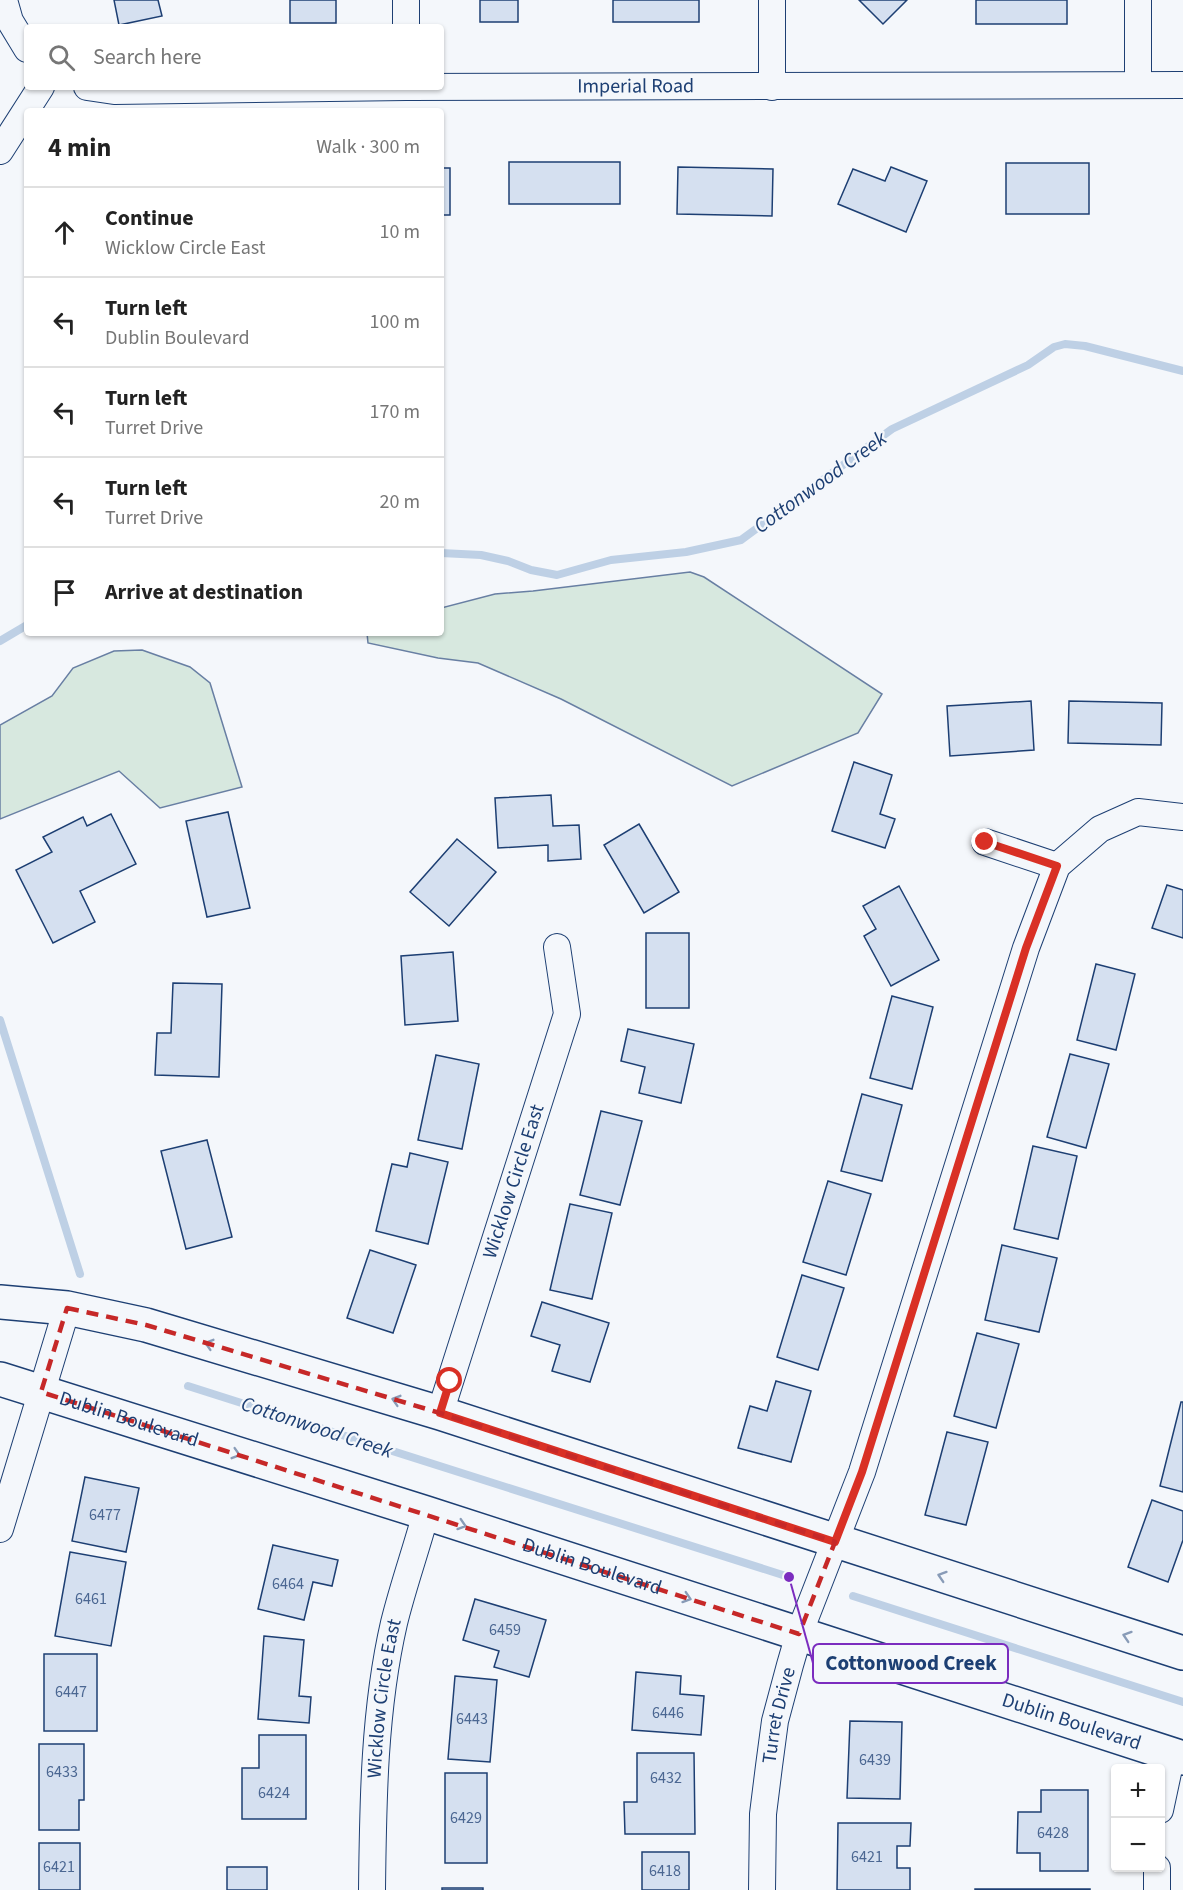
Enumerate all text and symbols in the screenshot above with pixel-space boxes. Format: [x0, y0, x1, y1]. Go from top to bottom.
search box [24, 24, 444, 90]
icon: search [45, 41, 78, 74]
text: Search here [93, 41, 201, 73]
street label: Imperial Road [577, 72, 694, 101]
text: 4 min [48, 129, 111, 166]
text: Walk · 300 m [316, 133, 420, 161]
text: Continue [105, 202, 194, 234]
icon: ahead [48, 216, 81, 249]
text: 10 m [380, 218, 420, 246]
text: Wicklow Circle East [105, 234, 266, 262]
text: Turn left [105, 292, 187, 324]
icon: left [48, 306, 81, 339]
text: 100 m [370, 308, 420, 336]
text: Dublin Boulevard [105, 324, 250, 352]
text: Turn left [105, 382, 187, 414]
icon: left [48, 396, 81, 429]
text: 170 m [370, 398, 420, 426]
text: Turret Drive [105, 414, 203, 442]
water label: Cottonwood Creek [747, 423, 894, 541]
text: Turn left [105, 472, 187, 504]
icon: left [48, 486, 81, 519]
text: 20 m [380, 488, 420, 516]
text: Turret Drive [105, 504, 203, 532]
icon: arrive [48, 576, 81, 609]
text: Arrive at destination [105, 576, 303, 608]
route end [971, 828, 997, 854]
street label: Wicklow Circle East [476, 1100, 551, 1262]
one-way arrow [205, 1339, 215, 1351]
route start [436, 1367, 462, 1393]
street label: Dublin Boulevard [56, 1384, 202, 1455]
water label: Cottonwood Creek [237, 1388, 398, 1466]
one-way arrow [391, 1395, 402, 1407]
one-way arrow [230, 1447, 241, 1459]
house number: 6477 [89, 1504, 121, 1526]
one-way arrow [456, 1518, 467, 1530]
street label: Dublin Boulevard [519, 1531, 665, 1602]
one-way arrow [937, 1571, 948, 1583]
house number: 6464 [272, 1573, 304, 1595]
house number: 6461 [75, 1588, 107, 1610]
one-way arrow [681, 1591, 692, 1603]
street label: Wicklow Circle East [361, 1616, 409, 1779]
house number: 6459 [489, 1619, 521, 1641]
one-way arrow [1122, 1630, 1133, 1643]
callout: Cottonwood Creek [813, 1644, 1008, 1683]
text: Cottonwood Creek [825, 1648, 997, 1678]
street label: Turret Drive [755, 1664, 803, 1765]
house number: 6447 [55, 1681, 87, 1703]
street label: Dublin Boulevard [998, 1686, 1145, 1758]
house number: 6446 [652, 1702, 684, 1724]
house number: 6443 [456, 1708, 488, 1730]
house number: 6439 [859, 1749, 891, 1771]
house number: 6433 [46, 1761, 78, 1783]
map controls [1111, 1764, 1165, 1872]
button: + [1111, 1764, 1165, 1818]
house number: 6432 [650, 1767, 682, 1789]
house number: 6424 [258, 1782, 290, 1804]
house number: 6429 [450, 1807, 482, 1829]
button: − [1111, 1818, 1165, 1872]
house number: 6428 [1037, 1822, 1069, 1844]
house number: 6421 [851, 1846, 883, 1868]
house number: 6421 [43, 1856, 75, 1878]
house number: 6418 [649, 1860, 681, 1882]

